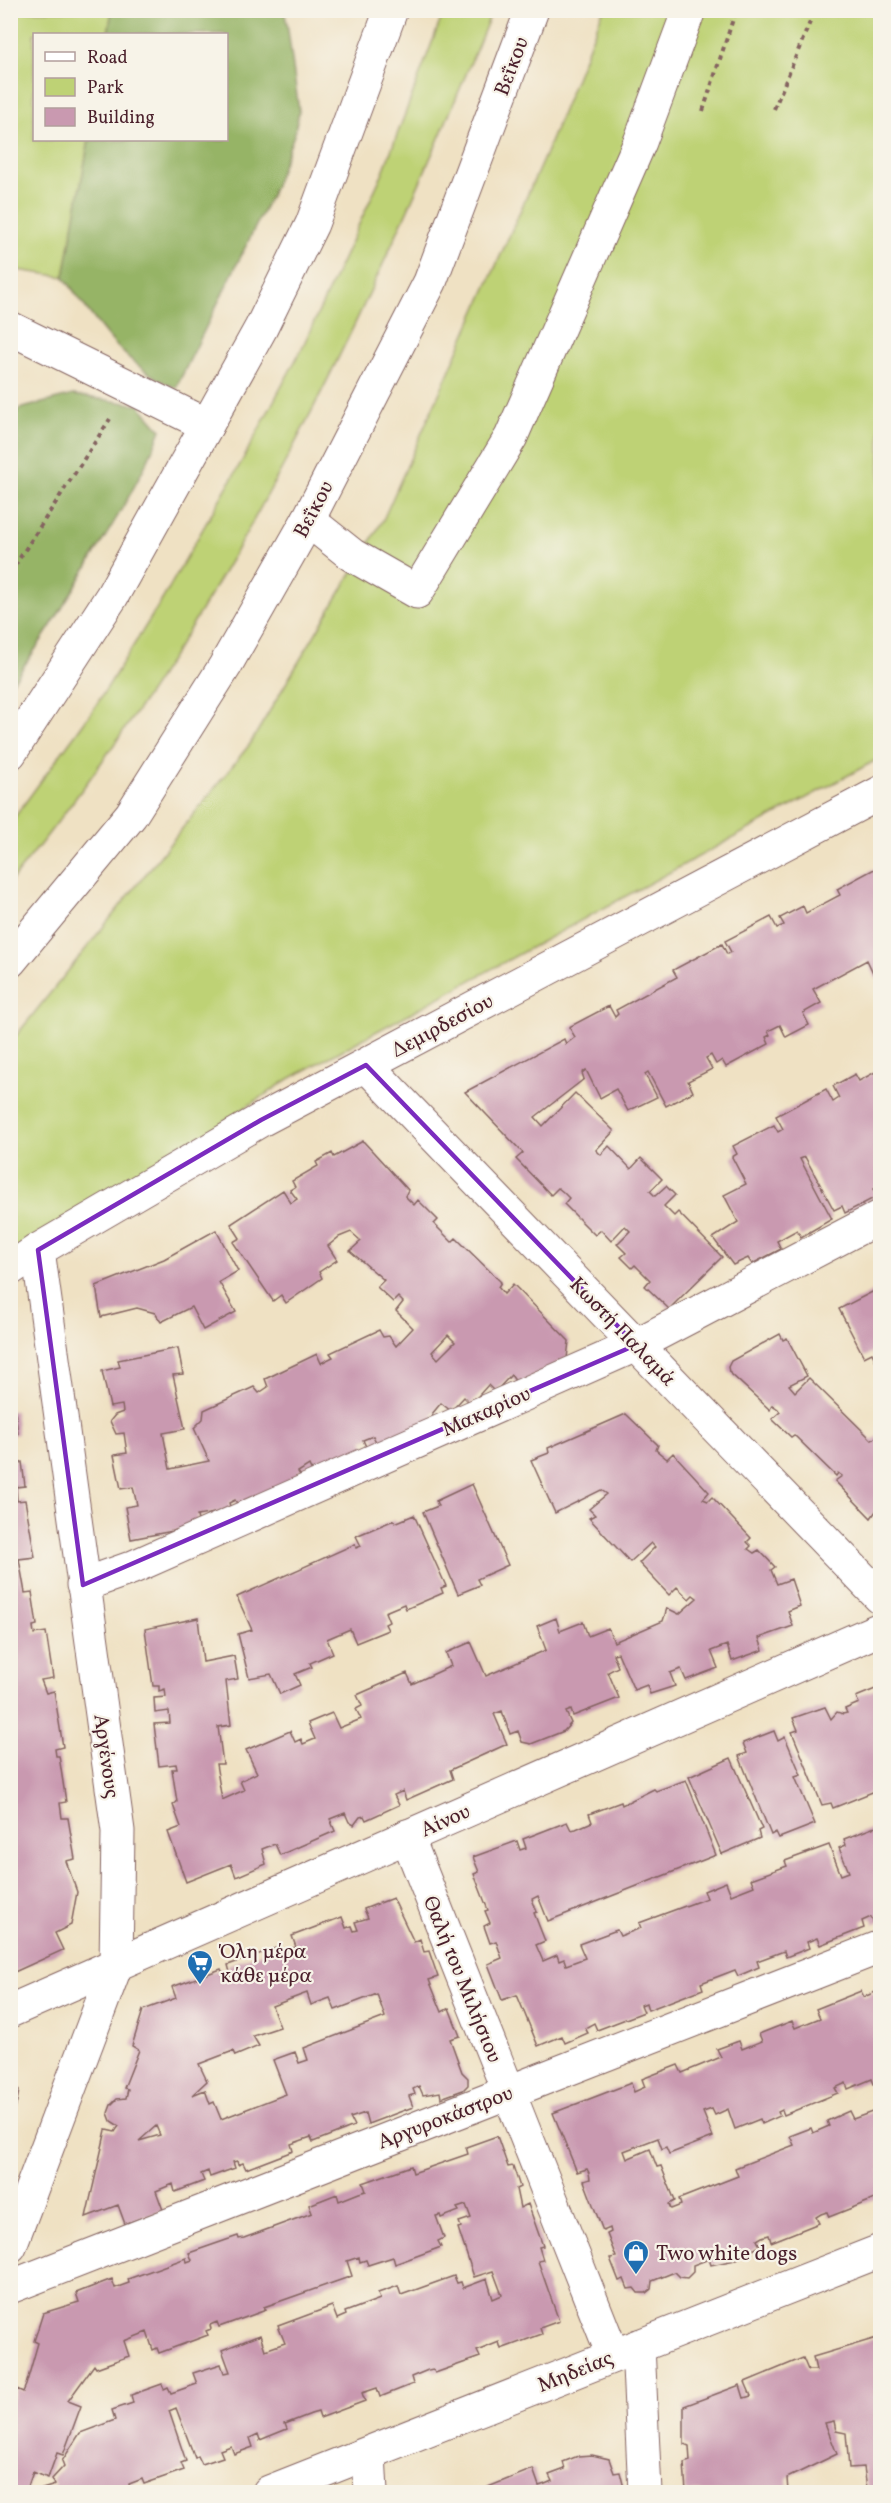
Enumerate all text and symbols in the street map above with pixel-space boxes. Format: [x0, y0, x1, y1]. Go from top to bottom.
legend [33, 33, 228, 141]
street label: Βεΐκου [488, 33, 537, 100]
text: Road [87, 46, 128, 71]
text: Park [87, 76, 124, 101]
text: Building [87, 106, 155, 131]
street label: Βεΐκου [287, 476, 341, 543]
street label: Δεμιρδεσίου [387, 987, 499, 1065]
street label: Κωστή Παλαμά [562, 1271, 682, 1393]
street label: Μακαρίου [438, 1380, 536, 1445]
street label: Αργένους [85, 1712, 126, 1800]
street label: Αίνου [416, 1798, 475, 1845]
street label: Θαλή του Μιλήσιου [415, 1892, 508, 2067]
place label: Όλη μέρα κάθε μέρα [218, 1938, 312, 1991]
supermarket icon: Όλη μέρα κάθε μέρα [185, 1948, 215, 1986]
street label: Αργυροκάστρου [374, 2079, 517, 2158]
shop icon: Two white dogs [621, 2238, 651, 2276]
place label: Two white dogs [656, 2240, 797, 2269]
street label: Μηδείας [533, 2344, 618, 2401]

